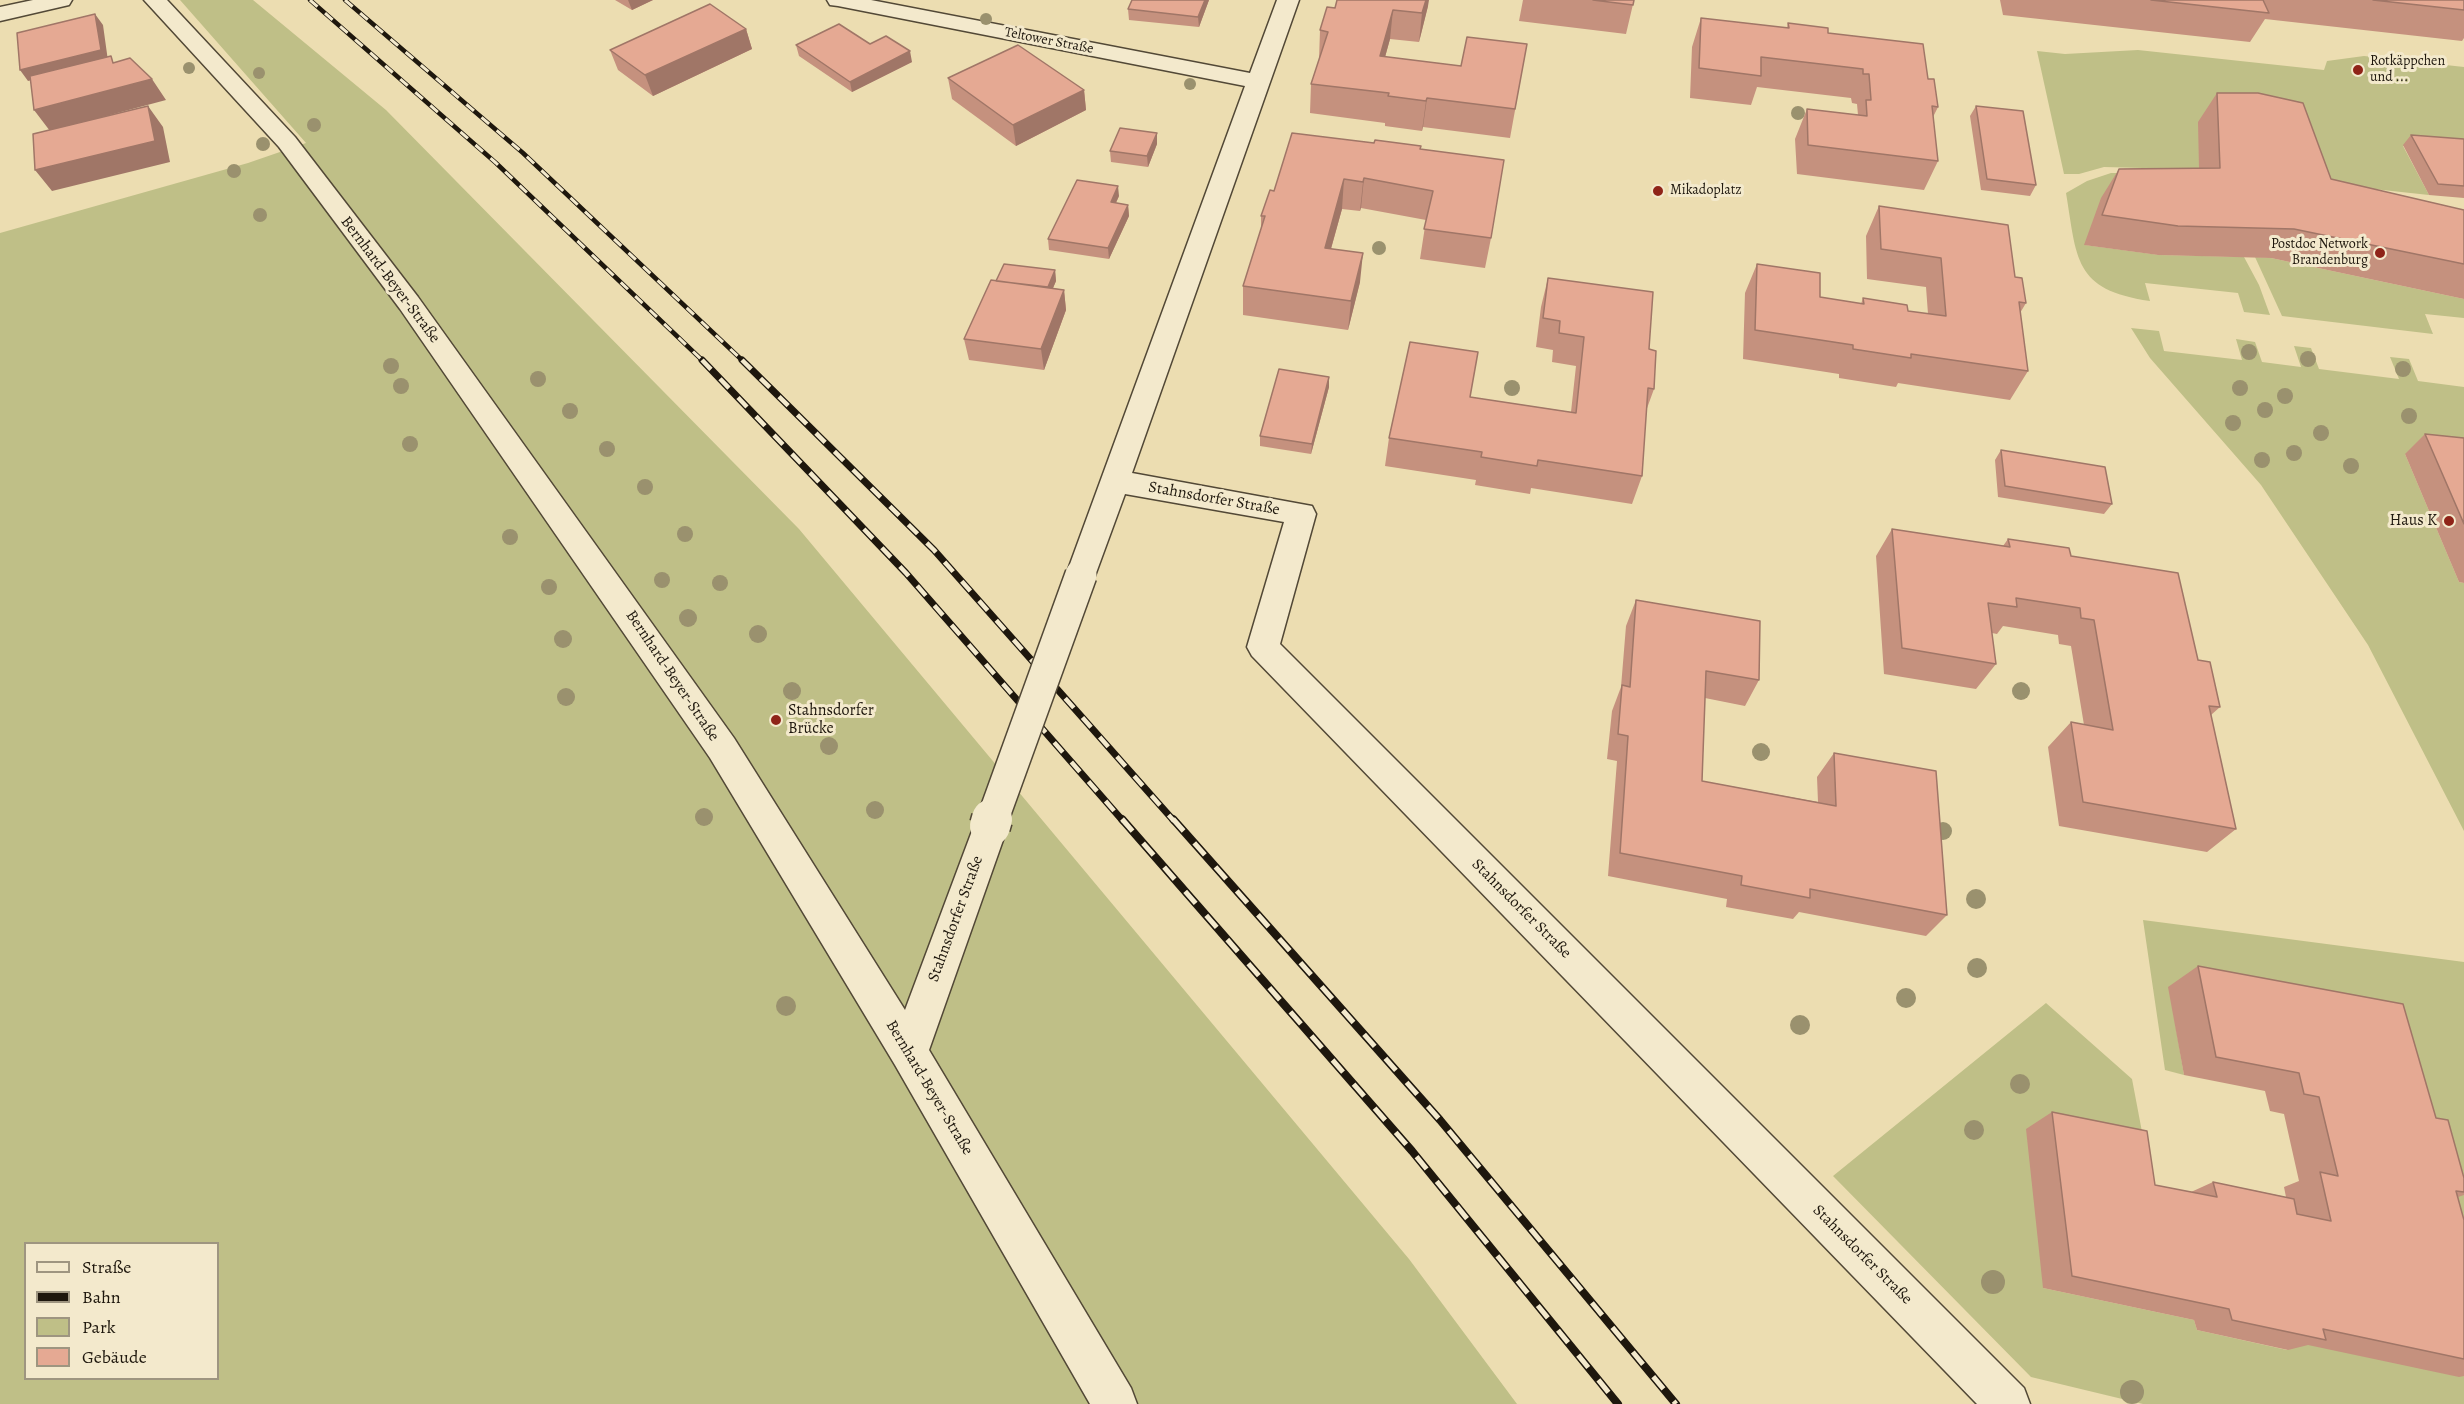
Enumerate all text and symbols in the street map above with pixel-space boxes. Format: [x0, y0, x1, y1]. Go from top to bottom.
street label: Teltower Straße [1003, 24, 1095, 58]
place label: Rotkäppchen und ... [2370, 54, 2445, 86]
marker: Rotkäppchen und ... [2351, 63, 2365, 77]
place label: Mikadoplatz [1670, 183, 1742, 199]
marker: Mikadoplatz [1651, 184, 1665, 198]
street label: Bernhard-Beyer-Straße [336, 213, 444, 347]
place label: Postdoc Network Brandenburg [2271, 237, 2368, 270]
marker: Postdoc Network Brandenburg [2373, 246, 2387, 260]
street label: Stahnsdorfer Straße [1147, 478, 1281, 520]
place label: Haus K [2389, 511, 2437, 531]
marker: Haus K [2442, 514, 2456, 528]
street label: Bernhard-Beyer-Straße [621, 607, 723, 745]
place label: Stahnsdorfer Brücke [788, 701, 874, 739]
marker: Stahnsdorfer Brücke [769, 713, 783, 727]
street label: Stahnsdorfer Straße [924, 853, 988, 985]
street label: Stahnsdorfer Straße [1467, 855, 1575, 963]
street label: Bernhard-Beyer-Straße [881, 1017, 977, 1159]
street label: Stahnsdorfer Straße [1808, 1201, 1916, 1309]
legend [24, 1242, 219, 1380]
text: Straße [82, 1255, 131, 1279]
text: Bahn [82, 1285, 121, 1309]
text: Park [82, 1315, 116, 1339]
text: Gebäude [82, 1345, 147, 1369]

